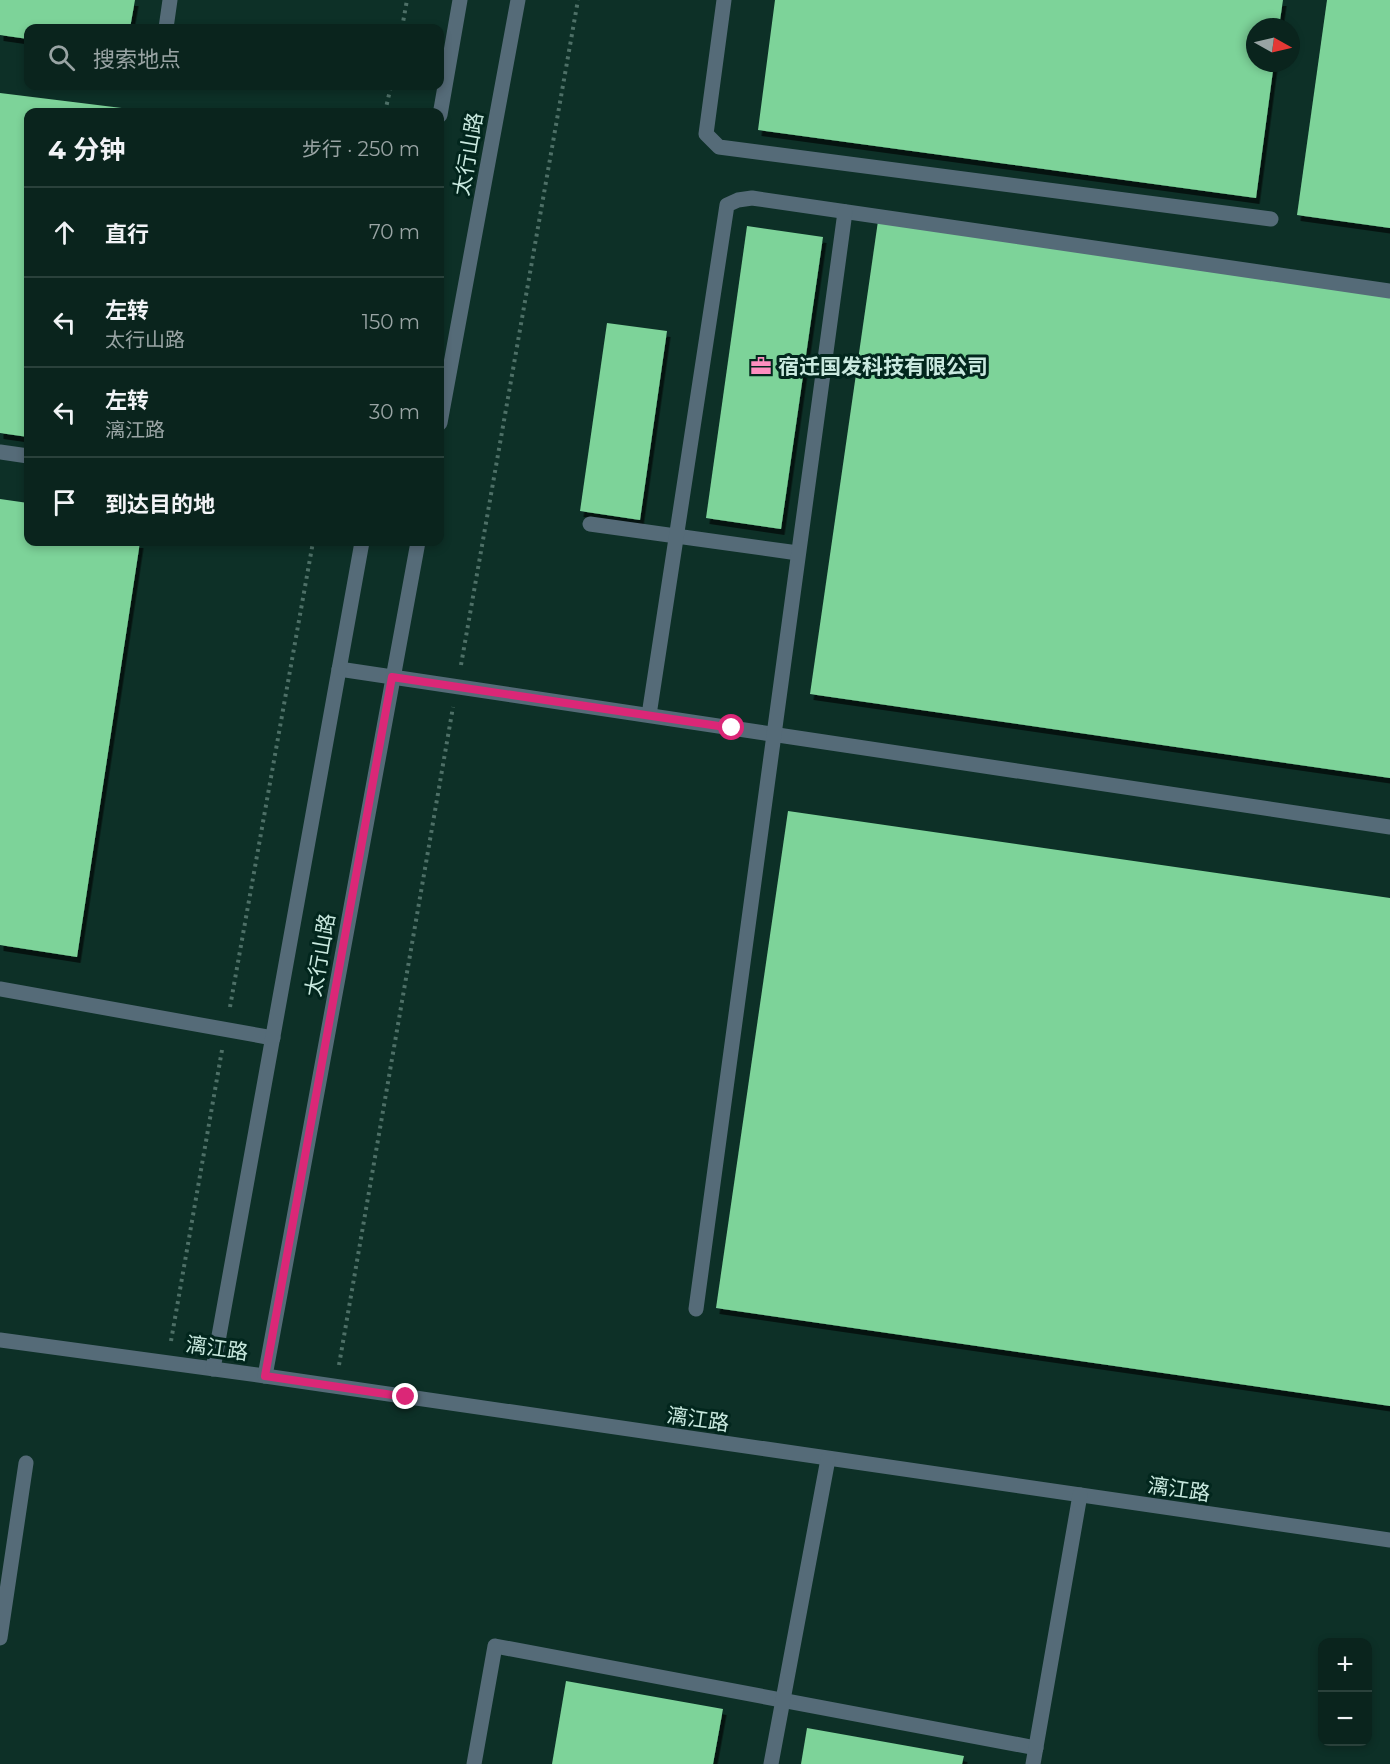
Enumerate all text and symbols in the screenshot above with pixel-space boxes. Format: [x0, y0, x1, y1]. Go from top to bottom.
north arrow [1246, 18, 1300, 72]
search box [24, 24, 444, 90]
icon: search [45, 41, 78, 74]
text: 搜索地点 [93, 46, 181, 73]
street label: 太行山路 [448, 110, 488, 198]
text: 4 分钟 [48, 134, 125, 166]
text: 步行 · 250 m [302, 137, 420, 161]
icon: ahead [48, 216, 81, 249]
text: 70 m [369, 220, 420, 244]
text: 直行 [105, 221, 149, 248]
text: 左转 [105, 297, 149, 324]
icon: left [48, 306, 81, 339]
text: 150 m [362, 310, 420, 334]
text: 太行山路 [105, 328, 185, 352]
office icon: 宿迁国发科技有限公司 [749, 354, 773, 378]
place label: 宿迁国发科技有限公司 [778, 354, 988, 379]
text: 左转 [105, 387, 149, 414]
icon: left [48, 396, 81, 429]
text: 30 m [369, 400, 420, 424]
text: 漓江路 [105, 418, 165, 442]
icon: arrive [48, 486, 81, 519]
text: 到达目的地 [105, 491, 215, 518]
route start [718, 714, 744, 740]
street label: 太行山路 [300, 911, 340, 999]
street label: 漓江路 [184, 1331, 250, 1365]
route end [392, 1383, 418, 1409]
street label: 漓江路 [665, 1402, 731, 1436]
street label: 漓江路 [1146, 1472, 1212, 1506]
map controls [1318, 1638, 1372, 1746]
button: + [1318, 1638, 1372, 1692]
button: − [1318, 1692, 1372, 1746]

